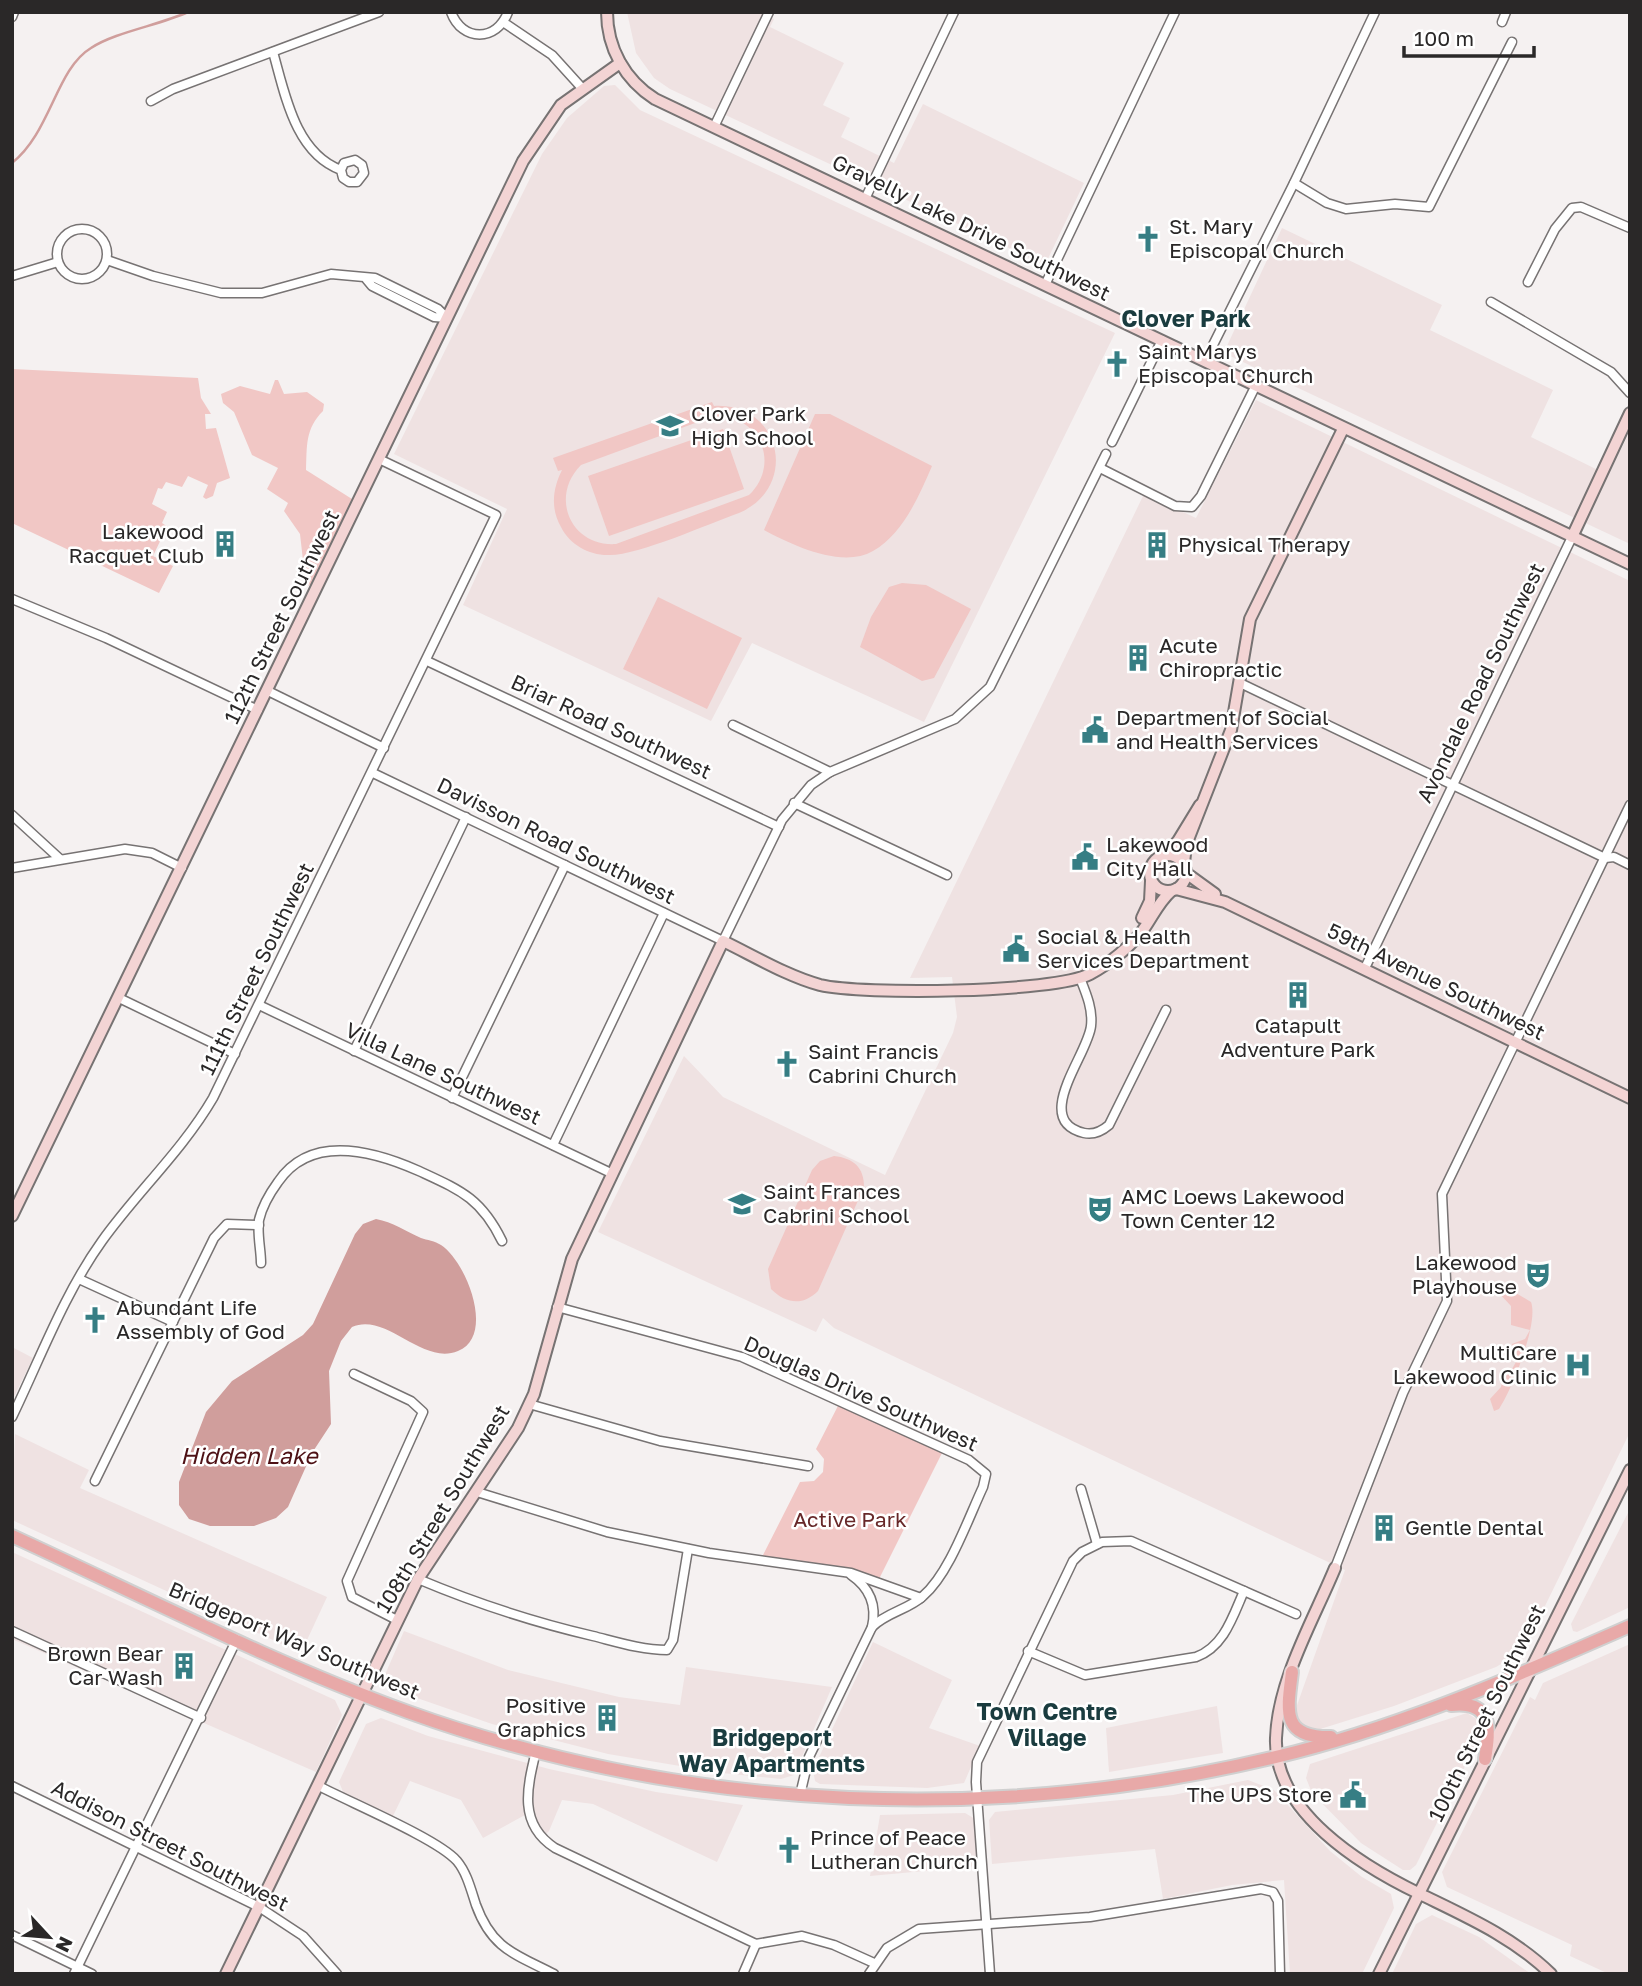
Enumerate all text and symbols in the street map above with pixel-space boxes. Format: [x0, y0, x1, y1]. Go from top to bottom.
scale bar [1404, 14, 1534, 58]
text: 100 m [1414, 25, 1474, 51]
street label: Gravelly Lake Drive Southwest [828, 148, 1115, 306]
place label: St. Mary Episcopal Church [1169, 213, 1345, 263]
church icon: St. Mary Episcopal Church [1133, 224, 1163, 254]
district label: Clover Park [1121, 304, 1251, 332]
place label: Saint Marys Episcopal Church [1138, 338, 1314, 388]
church icon: Saint Marys Episcopal Church [1102, 349, 1132, 379]
place label: Clover Park High School [691, 400, 813, 450]
school or university icon: Clover Park High School [655, 411, 685, 441]
street label: 112th Street Southwest [218, 505, 344, 728]
place label: Lakewood Racquet Club [69, 518, 204, 568]
building icon: Lakewood Racquet Club [210, 529, 240, 559]
building icon: Physical Therapy [1142, 530, 1172, 560]
place label: Physical Therapy [1178, 531, 1351, 557]
street label: Avondale Road Southwest [1411, 558, 1550, 807]
place label: Acute Chiropractic [1159, 632, 1282, 682]
building icon: Acute Chiropractic [1123, 643, 1153, 673]
street label: Briar Road Southwest [507, 668, 716, 784]
place label: Department of Social and Health Services [1116, 704, 1329, 754]
public building icon: Department of Social and Health Services [1080, 715, 1110, 745]
street label: Davisson Road Southwest [433, 771, 680, 909]
place label: Lakewood City Hall [1106, 831, 1208, 881]
public building icon: Lakewood City Hall [1070, 842, 1100, 872]
street label: 111th Street Southwest [193, 858, 319, 1079]
street label: 59th Avenue Southwest [1323, 917, 1550, 1045]
place label: Social & Health Services Department [1037, 923, 1249, 973]
public building icon: Social & Health Services Department [1001, 934, 1031, 964]
building icon: Catapult Adventure Park [1283, 980, 1313, 1010]
place label: Catapult Adventure Park [1221, 1012, 1376, 1062]
street label: Villa Lane Southwest [341, 1016, 545, 1130]
place label: Saint Francis Cabrini Church [808, 1038, 957, 1088]
church icon: Saint Francis Cabrini Church [772, 1049, 802, 1079]
place label: Saint Frances Cabrini School [763, 1178, 909, 1228]
place label: AMC Loews Lakewood Town Center 12 [1121, 1183, 1345, 1233]
school or university icon: Saint Frances Cabrini School [727, 1189, 757, 1219]
theatre icon: AMC Loews Lakewood Town Center 12 [1085, 1194, 1115, 1224]
place label: Lakewood Playhouse [1412, 1249, 1517, 1299]
theatre icon: Lakewood Playhouse [1523, 1260, 1553, 1290]
place label: Abundant Life Assembly of God [116, 1294, 285, 1344]
church icon: Abundant Life Assembly of God [80, 1305, 110, 1335]
street label: Douglas Drive Southwest [740, 1330, 983, 1457]
place label: MultiCare Lakewood Clinic [1393, 1339, 1557, 1389]
hospital icon: MultiCare Lakewood Clinic [1563, 1350, 1593, 1380]
street label: 108th Street Southwest [370, 1400, 515, 1617]
water label: Hidden Lake [180, 1441, 319, 1469]
park label: Active Park [793, 1506, 907, 1532]
building icon: Gentle Dental [1369, 1513, 1399, 1543]
place label: Gentle Dental [1405, 1514, 1544, 1540]
street label: Bridgeport Way Southwest [165, 1575, 424, 1705]
street label: 100th Street Southwest [1422, 1600, 1550, 1825]
place label: Brown Bear Car Wash [47, 1640, 163, 1690]
building icon: Brown Bear Car Wash [169, 1651, 199, 1681]
place label: Positive Graphics [497, 1692, 586, 1742]
district label: Town Centre Village [977, 1697, 1117, 1751]
building icon: Positive Graphics [592, 1703, 622, 1733]
district label: Bridgeport Way Apartments [679, 1723, 865, 1777]
street label: Addison Street Southwest [47, 1774, 294, 1916]
public building icon: The UPS Store [1338, 1780, 1368, 1810]
place label: The UPS Store [1187, 1781, 1332, 1807]
place label: Prince of Peace Lutheran Church [810, 1824, 978, 1874]
church icon: Prince of Peace Lutheran Church [774, 1835, 804, 1865]
north arrow [14, 1902, 84, 1972]
text: N [51, 1933, 78, 1956]

